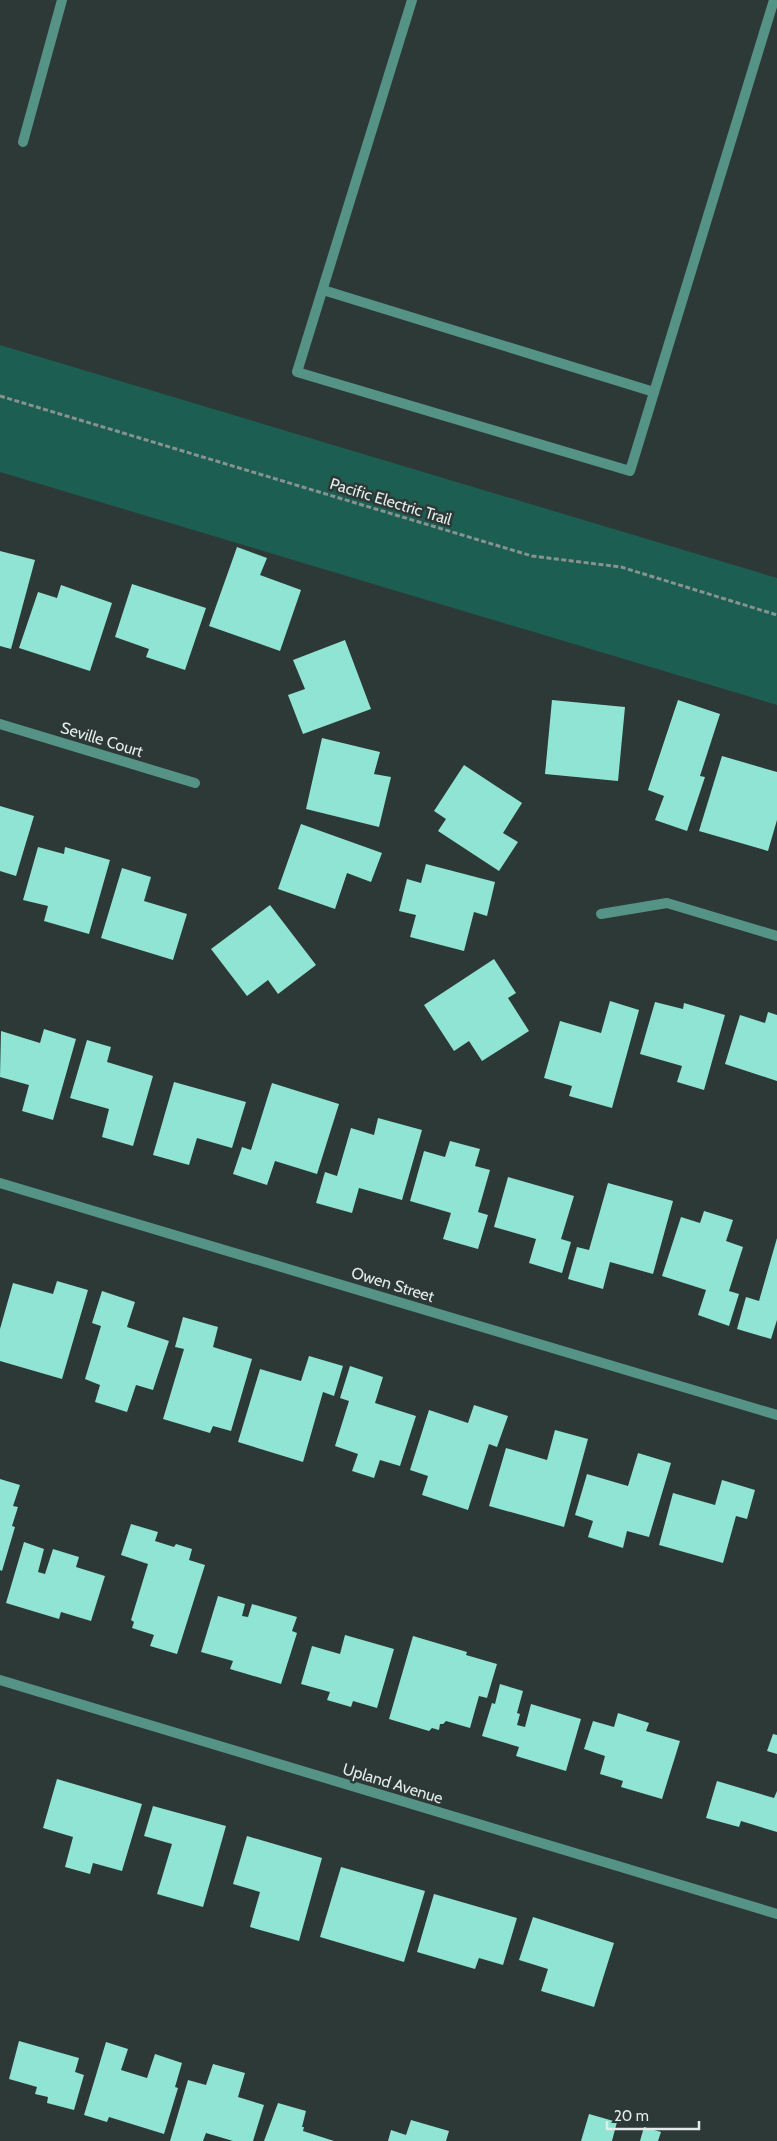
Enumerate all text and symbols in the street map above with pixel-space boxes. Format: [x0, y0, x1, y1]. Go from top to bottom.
street label: Pacific Electric Trail [328, 474, 454, 529]
street label: Seville Court [58, 718, 146, 761]
street label: Owen Street [349, 1263, 437, 1306]
street label: Upland Avenue [340, 1759, 445, 1808]
scale bar [607, 2098, 700, 2130]
text: 20 m [614, 2107, 649, 2125]

